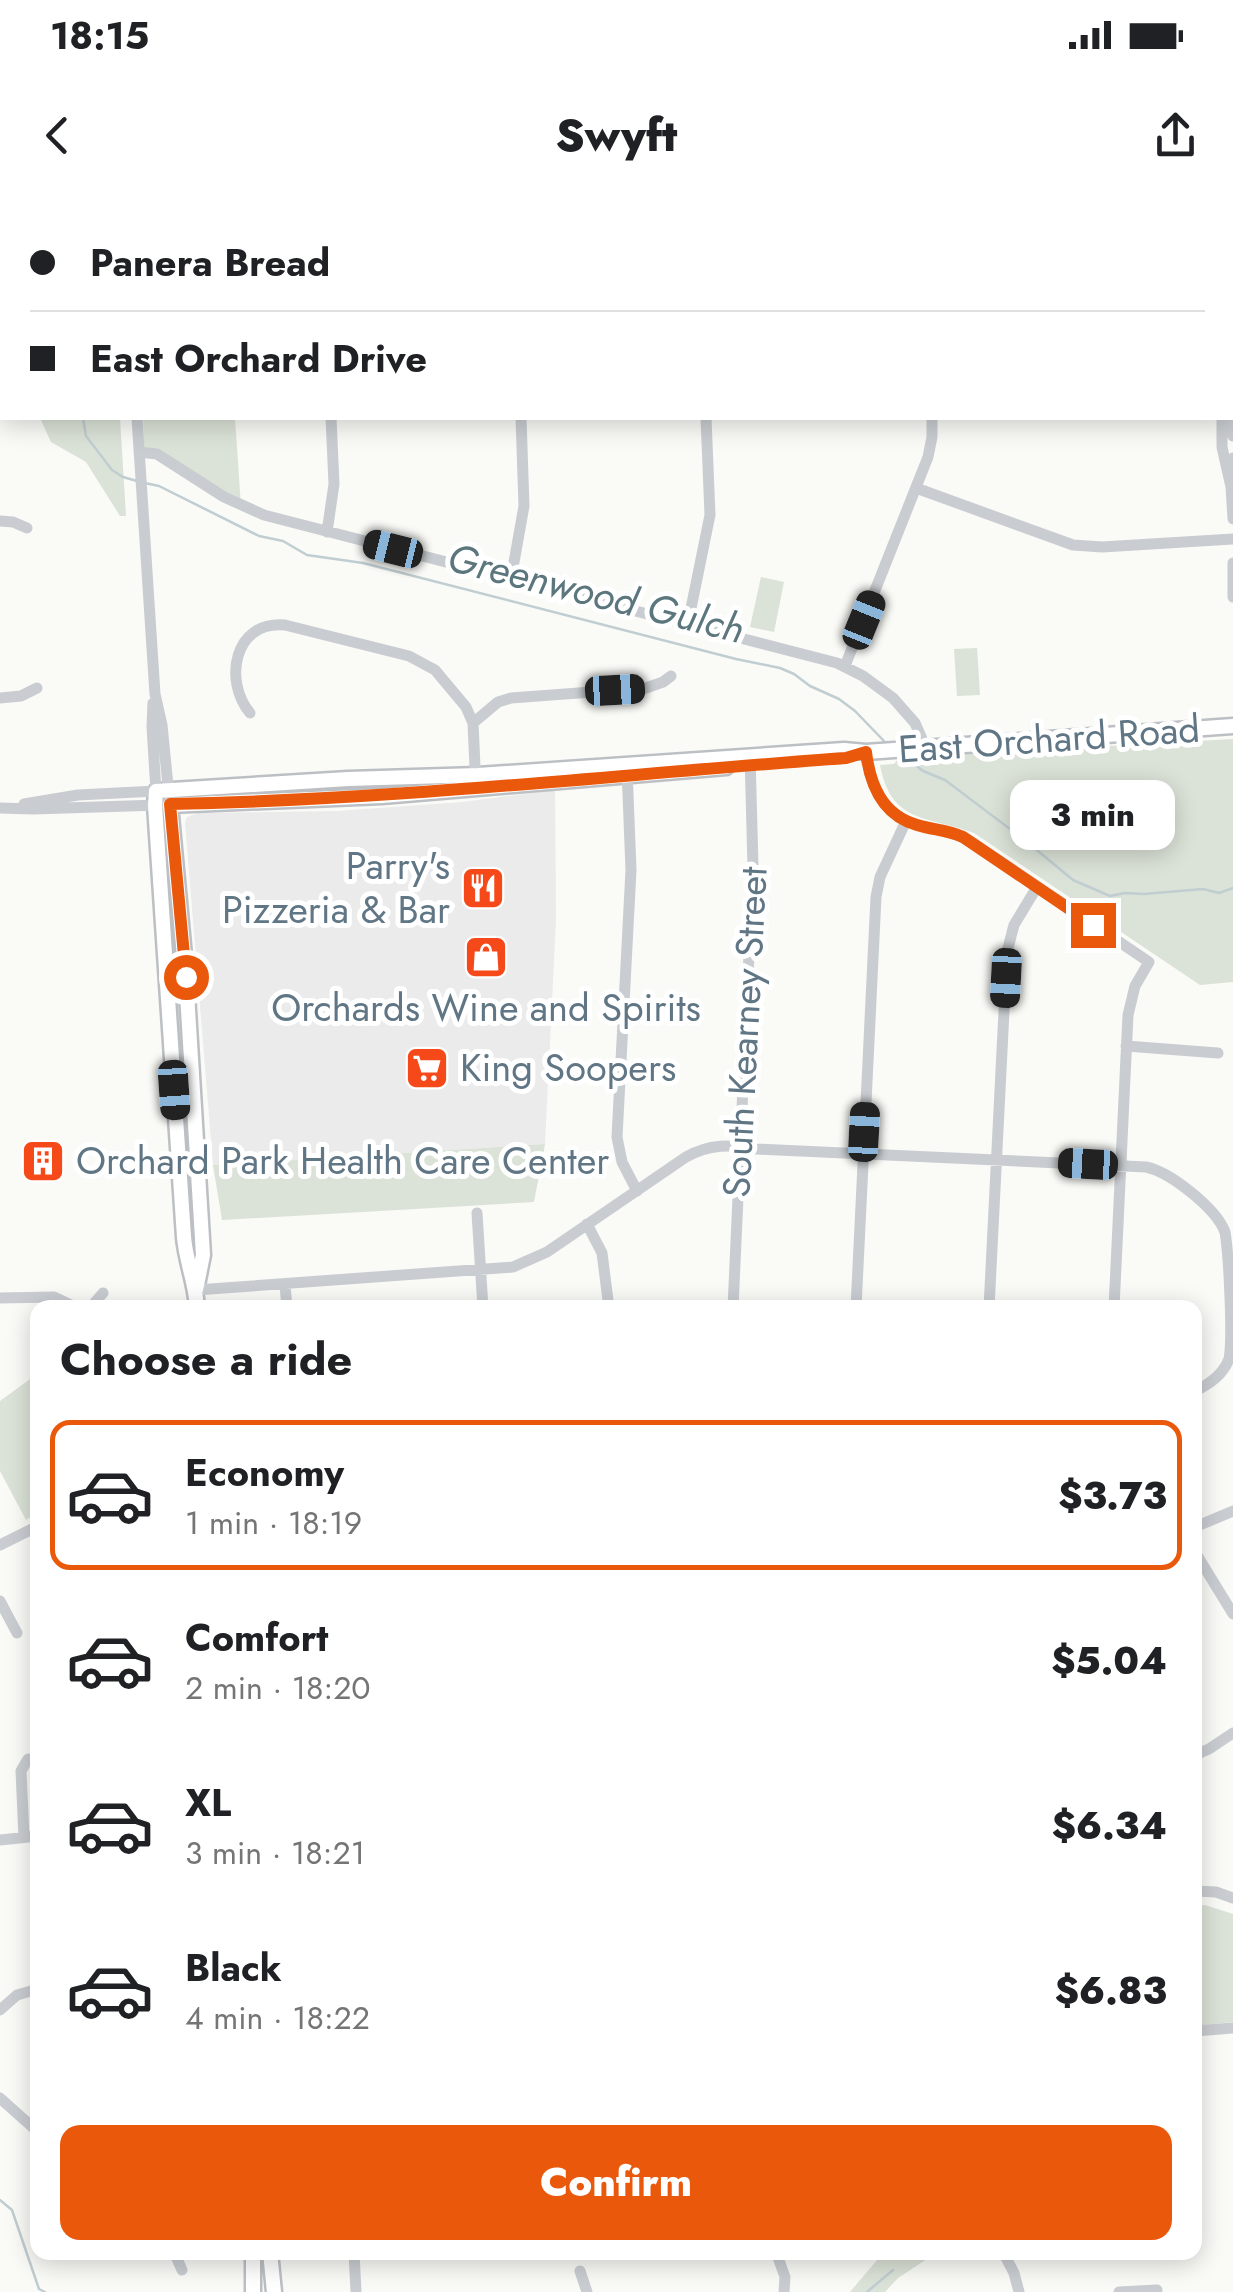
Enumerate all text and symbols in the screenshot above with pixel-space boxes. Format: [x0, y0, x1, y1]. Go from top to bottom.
text: 18:15 [50, 8, 149, 63]
text: Swyft [556, 103, 677, 168]
icon: back [30, 108, 85, 163]
icon: share [1148, 108, 1203, 163]
text: Panera Bread [90, 235, 330, 290]
text: East Orchard Drive [90, 331, 427, 386]
car [360, 527, 426, 571]
water label: Greenwood Gulch [442, 528, 750, 658]
car [839, 587, 889, 653]
car [584, 673, 646, 707]
street label: East Orchard Road [896, 701, 1201, 776]
callout: 3 min [1010, 780, 1176, 850]
text: 3 min [1050, 792, 1135, 838]
place label: Parry's Pizzeria & Bar [222, 838, 450, 937]
restaurant icon: Parry's Pizzeria & Bar [460, 865, 506, 911]
street label: South Kearney Street [708, 865, 781, 1199]
route end [1071, 903, 1116, 948]
shop icon: Orchards Wine and Spirits [463, 934, 509, 980]
car [989, 947, 1023, 1009]
route start [164, 955, 209, 1000]
place label: Orchards Wine and Spirits [271, 980, 701, 1035]
place label: King Soopers [460, 1040, 676, 1095]
supermarket icon: King Soopers [404, 1045, 450, 1091]
car [157, 1059, 191, 1121]
car [847, 1101, 881, 1163]
place label: Orchard Park Health Care Center [76, 1133, 609, 1188]
building icon: Orchard Park Health Care Center [20, 1138, 66, 1184]
car [1057, 1147, 1119, 1181]
text: Choose a ride [60, 1327, 352, 1392]
text: Economy [185, 1445, 344, 1500]
icon: car [65, 1450, 155, 1540]
text: $3.73 [1058, 1468, 1167, 1523]
text: 1 min · 18:19 [185, 1500, 362, 1546]
text: Comfort [185, 1610, 328, 1665]
icon: car [65, 1615, 155, 1705]
text: $5.04 [1051, 1633, 1167, 1688]
text: 2 min · 18:20 [185, 1665, 371, 1711]
text: XL [185, 1775, 231, 1830]
icon: car [65, 1780, 155, 1870]
text: $6.34 [1052, 1798, 1167, 1853]
text: 3 min · 18:21 [185, 1830, 365, 1876]
text: Black [185, 1940, 282, 1995]
icon: car [65, 1945, 155, 2035]
text: $6.83 [1055, 1963, 1167, 2018]
text: 4 min · 18:22 [185, 1995, 370, 2041]
button: Confirm [60, 2125, 1172, 2240]

